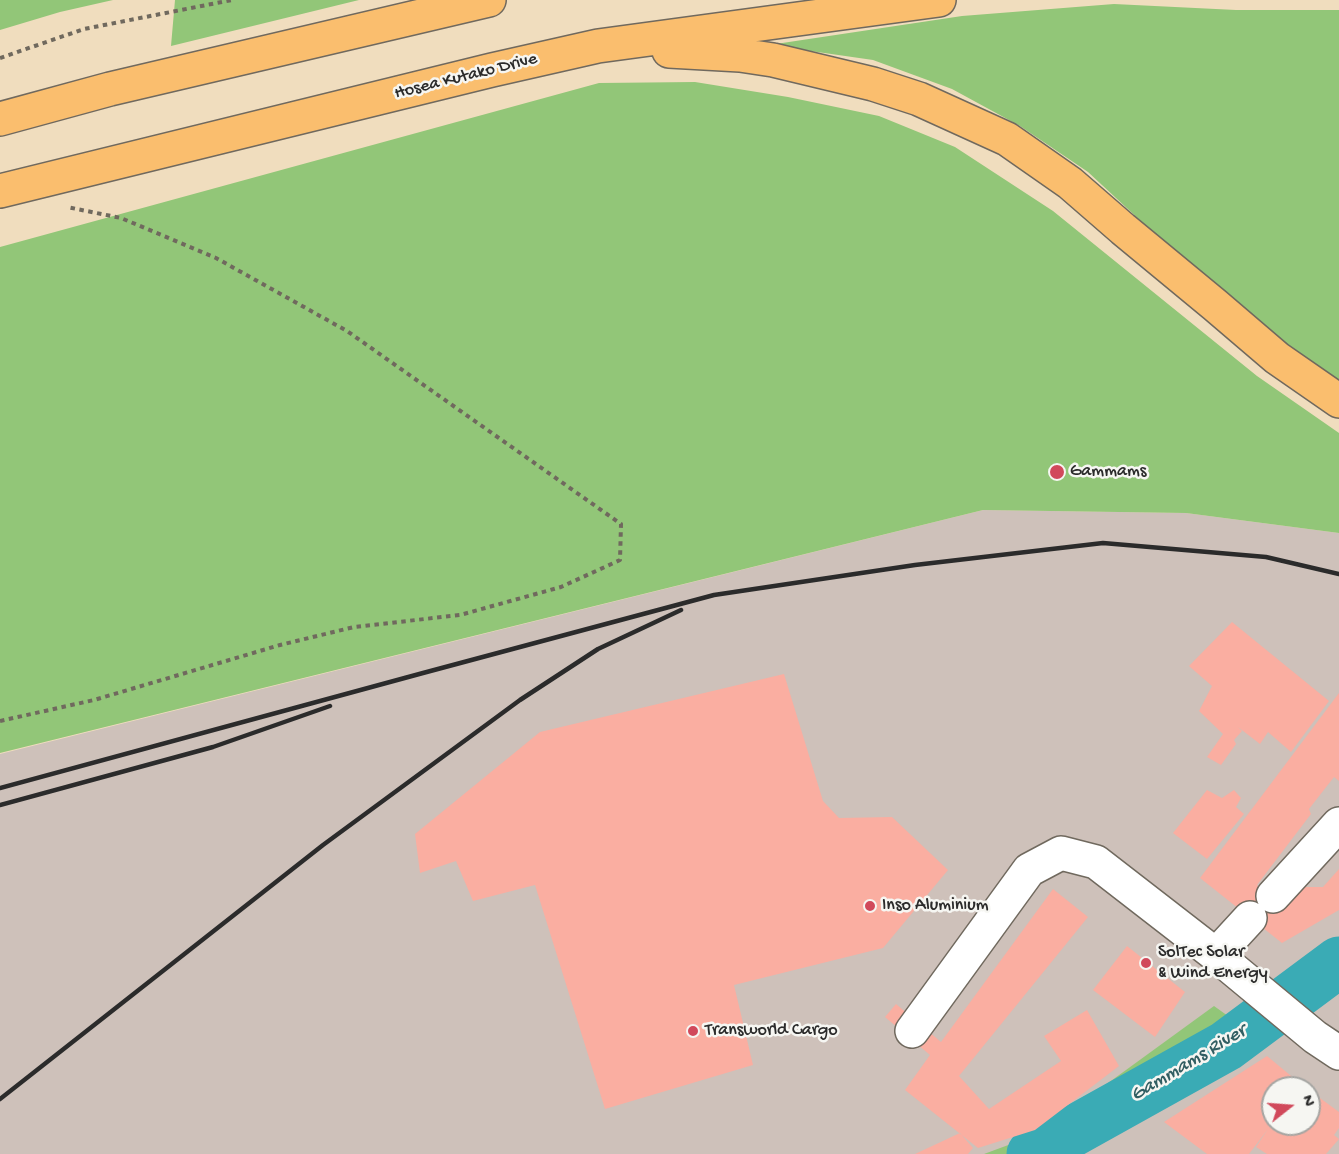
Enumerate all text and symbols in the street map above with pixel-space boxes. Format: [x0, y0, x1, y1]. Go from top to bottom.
street label: Hosea Kutako Drive [392, 49, 540, 105]
place label: Gammams [1070, 461, 1146, 483]
marker: Gammams [1048, 463, 1066, 481]
place label: Inso Aluminium [882, 895, 988, 917]
marker: Inso Aluminium [863, 899, 877, 913]
place label: SolTec Solar & Wind Energy [1158, 942, 1268, 984]
marker: SolTec Solar & Wind Energy [1139, 956, 1153, 970]
place label: Transworld Cargo [705, 1020, 838, 1042]
water label: Gammams River [1127, 1020, 1251, 1108]
marker: Transworld Cargo [686, 1024, 700, 1038]
north arrow [1261, 1076, 1321, 1136]
text: N [1296, 1093, 1317, 1109]

